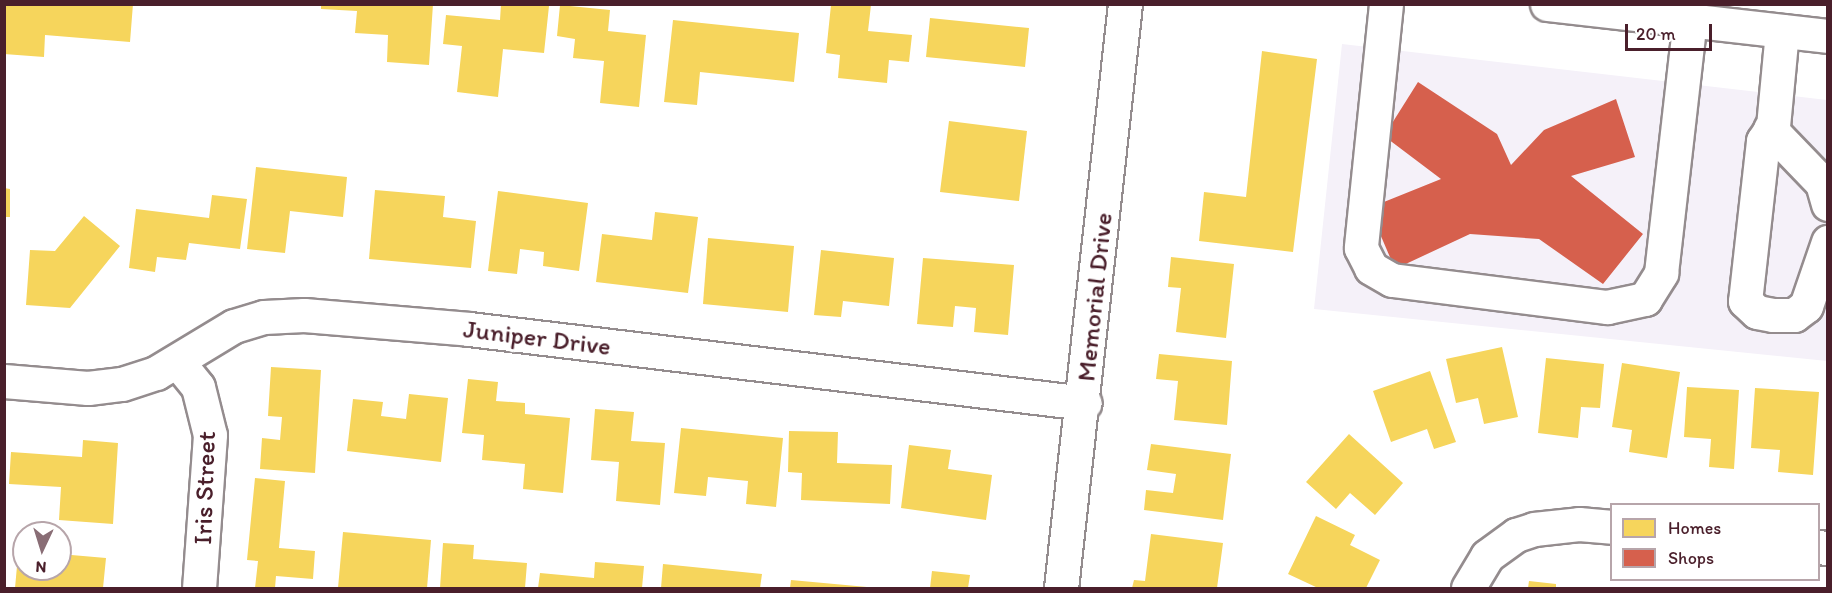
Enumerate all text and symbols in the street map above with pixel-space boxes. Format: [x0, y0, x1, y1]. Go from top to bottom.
scale bar [1628, 12, 1715, 50]
text: 20 m [1636, 23, 1676, 45]
street label: Memorial Drive [1071, 211, 1119, 383]
street label: Juniper Drive [461, 313, 613, 363]
street label: Iris Street [187, 431, 223, 545]
legend [1610, 503, 1820, 581]
text: Homes [1668, 517, 1721, 539]
north arrow [12, 521, 72, 581]
text: Shops [1668, 547, 1714, 569]
text: N [35, 558, 47, 577]

